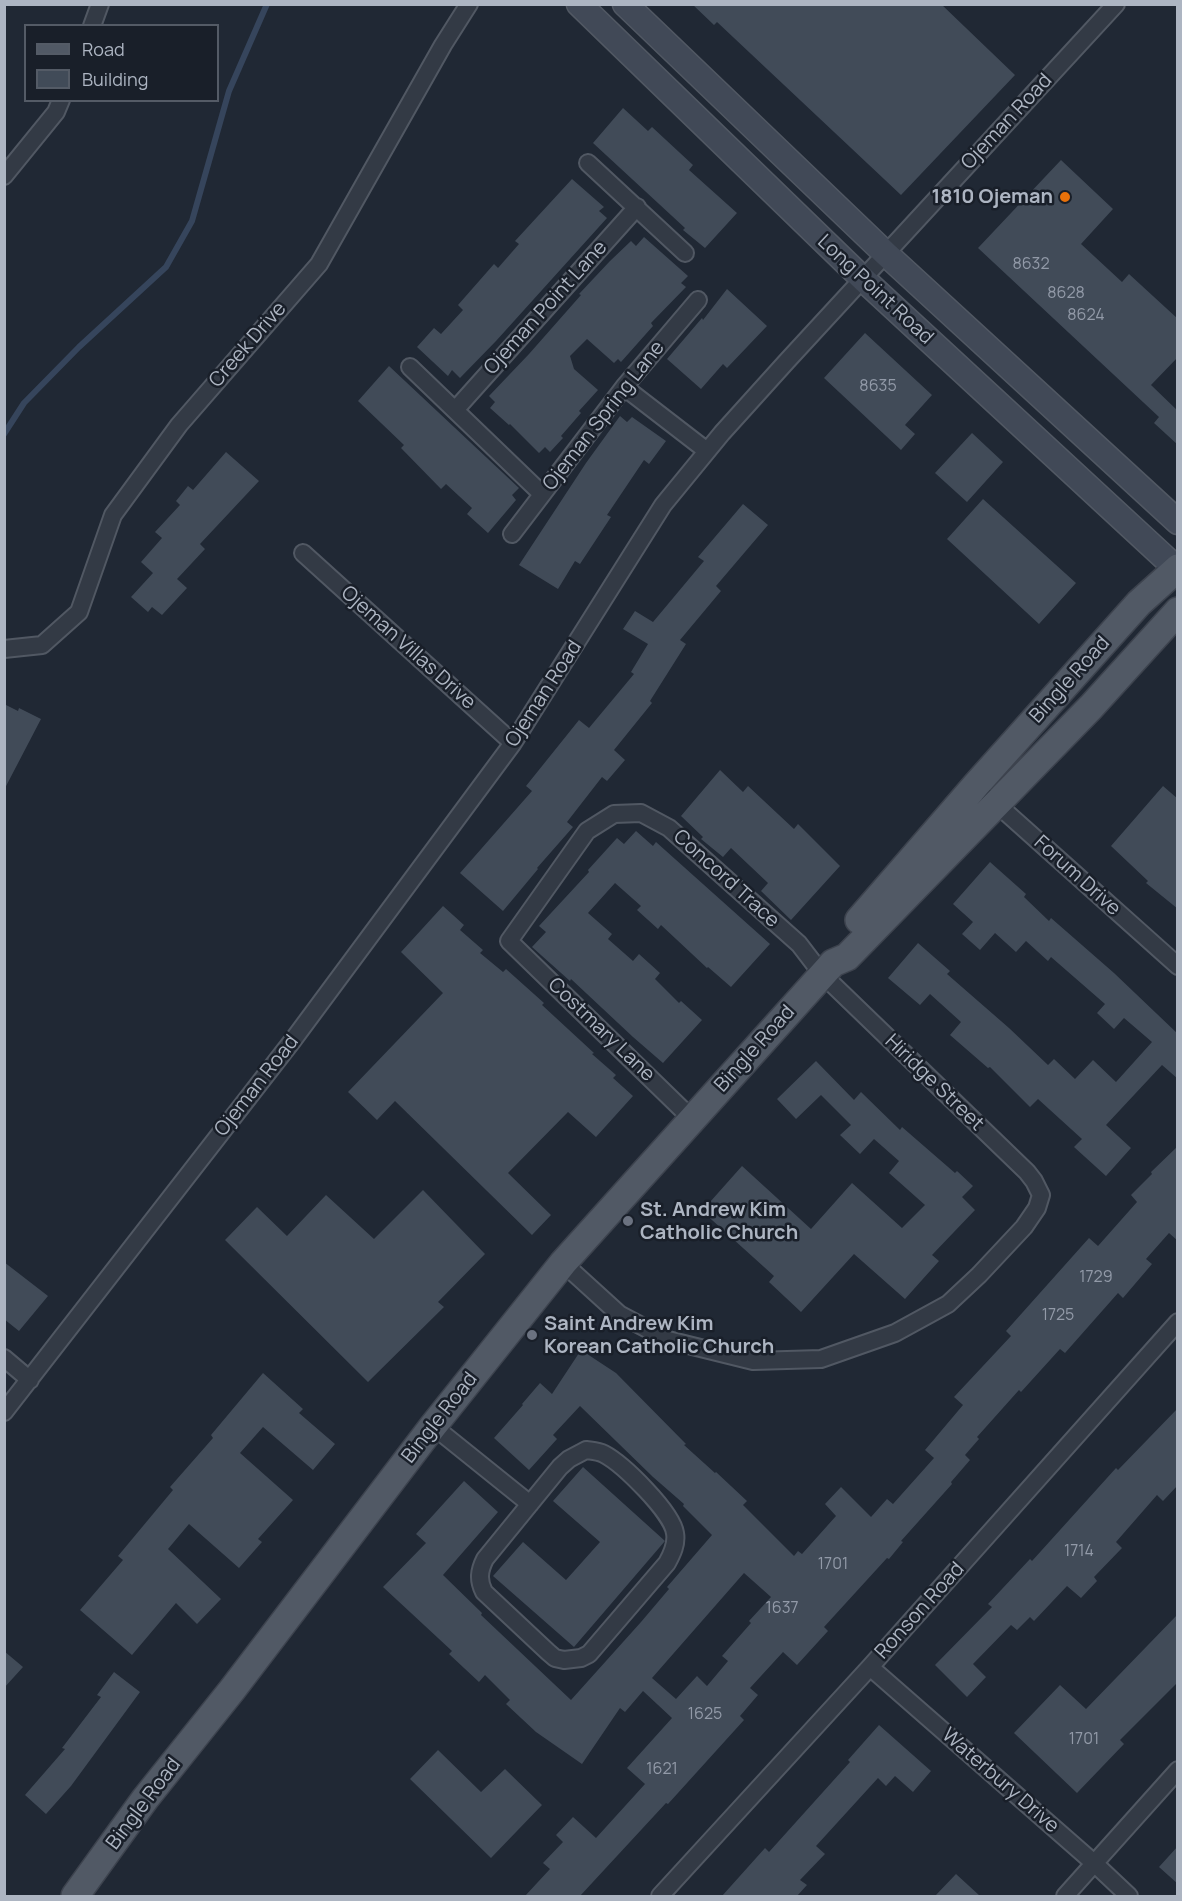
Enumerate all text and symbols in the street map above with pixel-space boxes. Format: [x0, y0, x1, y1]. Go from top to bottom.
legend [24, 24, 219, 102]
text: Road [82, 37, 125, 61]
text: Building [82, 67, 148, 91]
street label: Ojeman Road [957, 69, 1057, 175]
place label: 1810 Ojeman [932, 185, 1053, 209]
marker: 1810 Ojeman [1058, 190, 1072, 204]
street label: Long Point Road [812, 230, 938, 350]
street label: Ojeman Point Lane [480, 236, 612, 380]
house number: 8632 [1012, 255, 1050, 275]
house number: 8628 [1047, 284, 1085, 304]
street label: Creek Drive [204, 297, 292, 393]
house number: 8624 [1067, 306, 1105, 326]
street label: Ojeman Spring Lane [538, 336, 670, 496]
house number: 8635 [859, 377, 897, 397]
street label: Ojeman Villas Drive [336, 581, 480, 715]
street label: Bingle Road [1025, 632, 1115, 728]
street label: Ojeman Road [501, 636, 587, 752]
street label: Concord Trace [668, 825, 784, 933]
street label: Forum Drive [1029, 831, 1125, 921]
street label: Costmary Lane [543, 973, 659, 1087]
street label: Bingle Road [710, 1001, 800, 1097]
street label: Ojeman Road [210, 1030, 304, 1142]
street label: Hiridge Street [879, 1030, 989, 1136]
place label: St. Andrew Kim Catholic Church [640, 1198, 798, 1245]
marker: St. Andrew Kim Catholic Church [621, 1214, 635, 1228]
house number: 1729 [1079, 1268, 1113, 1288]
house number: 1725 [1042, 1306, 1074, 1326]
place label: Saint Andrew Kim Korean Catholic Church [544, 1312, 774, 1359]
marker: Saint Andrew Kim Korean Catholic Church [525, 1328, 539, 1342]
street label: Bingle Road [397, 1368, 483, 1468]
house number: 1714 [1064, 1542, 1094, 1562]
house number: 1701 [818, 1555, 848, 1575]
street label: Ronson Road [870, 1558, 970, 1664]
house number: 1637 [765, 1599, 799, 1619]
house number: 1625 [688, 1705, 722, 1725]
street label: Waterbury Drive [936, 1724, 1064, 1838]
house number: 1701 [1069, 1730, 1099, 1750]
street label: Bingle Road [102, 1753, 186, 1855]
house number: 1621 [646, 1760, 678, 1780]

